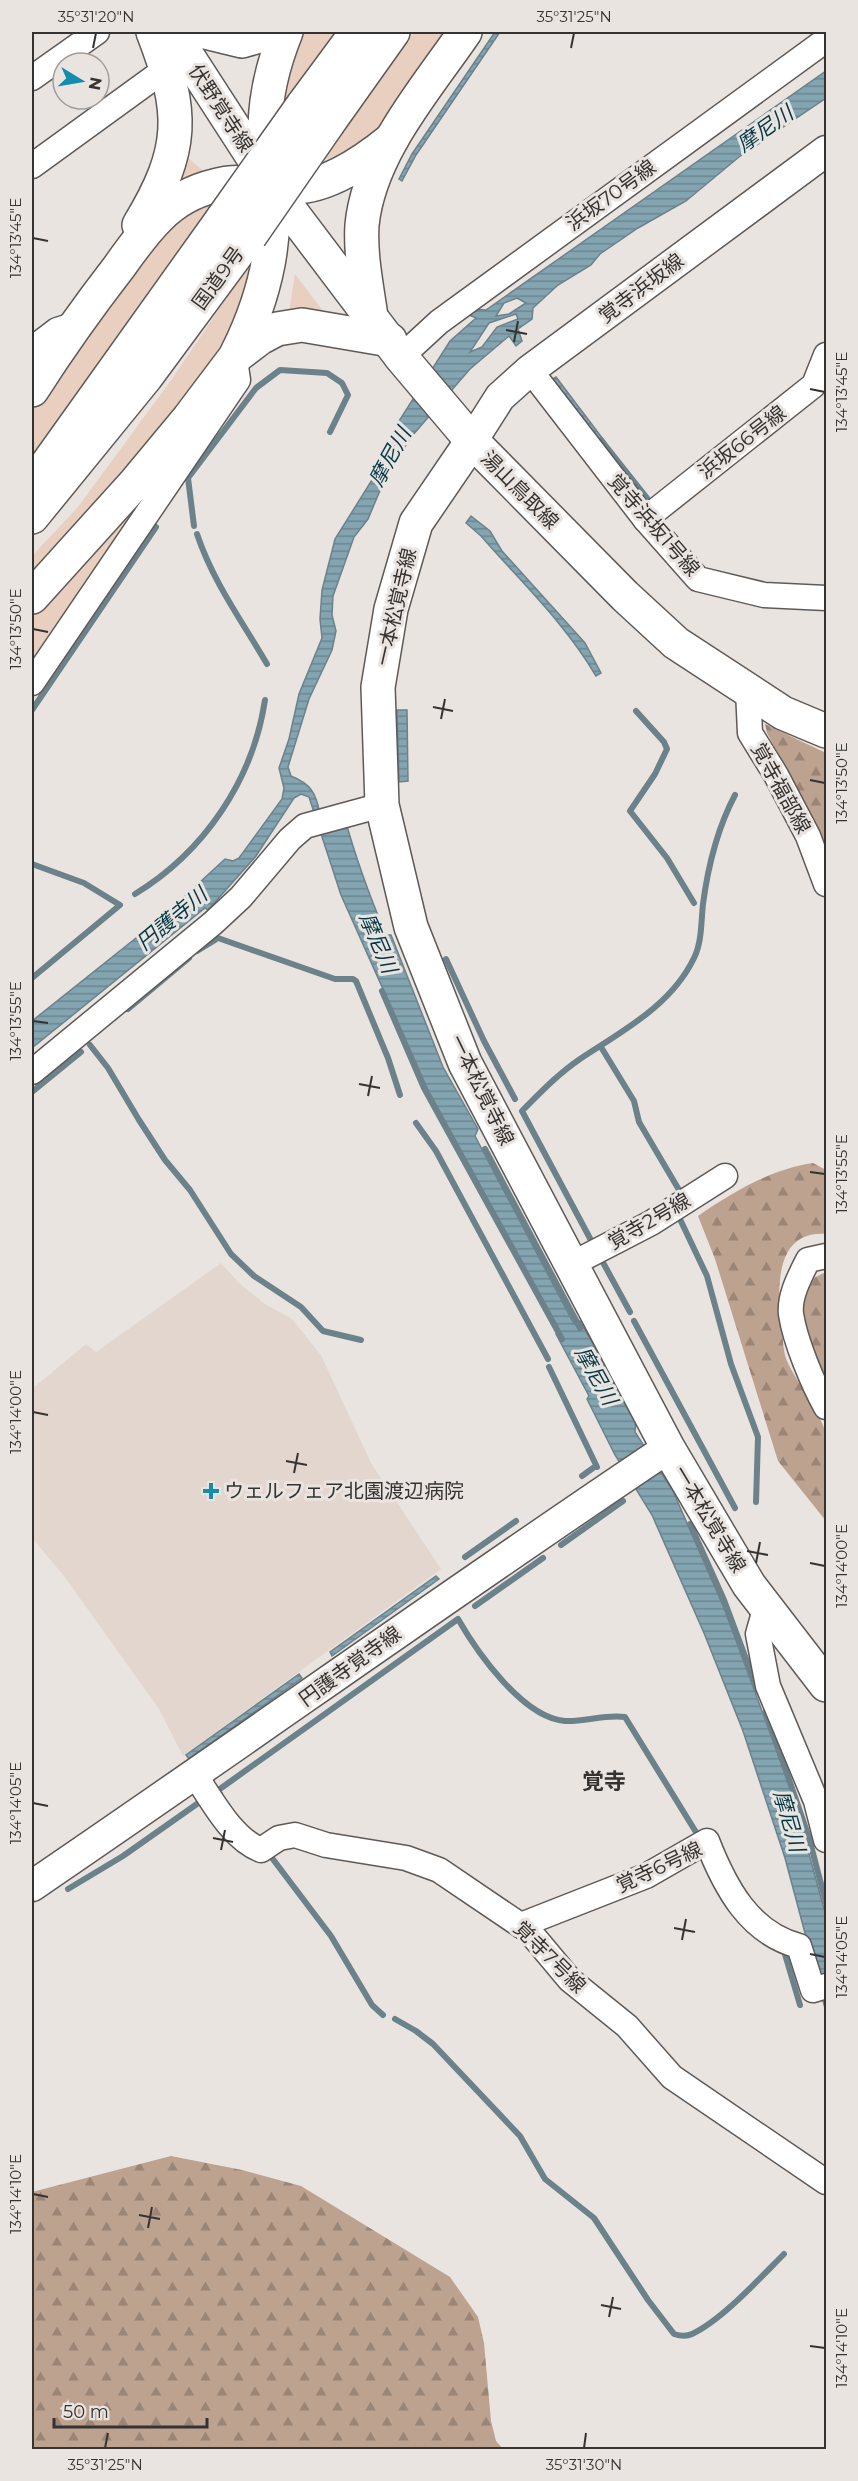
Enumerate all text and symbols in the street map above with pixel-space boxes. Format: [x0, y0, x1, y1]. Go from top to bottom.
text: 35°31'20"N [58, 7, 134, 26]
text: 35°31'25"N [536, 7, 612, 26]
north arrow [51, 51, 111, 111]
street label: 伏野覚寺線 [184, 60, 258, 156]
text: N [85, 76, 106, 92]
water label: 摩尼川 [732, 99, 799, 157]
street label: 浜坂70号線 [562, 155, 660, 235]
text: 134°13'45"E [6, 198, 25, 278]
street label: 国道9号 [187, 242, 249, 314]
street label: 覚寺浜坂線 [594, 248, 688, 328]
text: 134°13'45"E [832, 352, 851, 432]
street label: 浜坂66号線 [693, 400, 791, 484]
water label: 摩尼川 [363, 421, 417, 490]
street label: 湯山鳥取線 [476, 446, 564, 534]
street label: 覚寺浜坂1号線 [603, 469, 705, 581]
street label: 一本松覚寺線 [371, 546, 421, 668]
text: 134°13'50"E [6, 588, 25, 670]
street label: 覚寺福部線 [746, 738, 816, 838]
text: 134°13'50"E [832, 742, 851, 824]
water label: 円護寺川 [131, 881, 213, 955]
water label: 摩尼川 [355, 909, 403, 979]
text: 134°13'55"E [6, 981, 25, 1061]
street label: 一本松覚寺線 [445, 1031, 519, 1149]
text: 134°13'55"E [832, 1134, 851, 1214]
street label: 覚寺2号線 [603, 1188, 695, 1254]
water label: 摩尼川 [570, 1342, 624, 1411]
text: 134°14'00"E [6, 1370, 25, 1454]
street label: 一本松覚寺線 [669, 1461, 751, 1577]
place label: ウェルフェア北園渡辺病院 [224, 1479, 464, 1503]
marker: ウェルフェア北園渡辺病院 [202, 1482, 220, 1500]
text: 134°14'00"E [832, 1524, 851, 1608]
street label: 円護寺覚寺線 [294, 1621, 406, 1711]
text: 134°14'05"E [6, 1762, 25, 1844]
district label: 覚寺 [582, 1768, 626, 1795]
water label: 摩尼川 [769, 1787, 811, 1857]
street label: 覚寺6号線 [612, 1837, 706, 1897]
street label: 覚寺7号線 [509, 1916, 591, 1998]
text: 134°14'05"E [832, 1916, 851, 1998]
text: 134°14'10"E [6, 2154, 25, 2234]
text: 134°14'10"E [832, 2308, 851, 2388]
scale bar [54, 2391, 207, 2429]
text: 50 m [63, 2401, 109, 2423]
text: 35°31'25"N [67, 2455, 143, 2474]
text: 35°31'30"N [546, 2455, 622, 2474]

